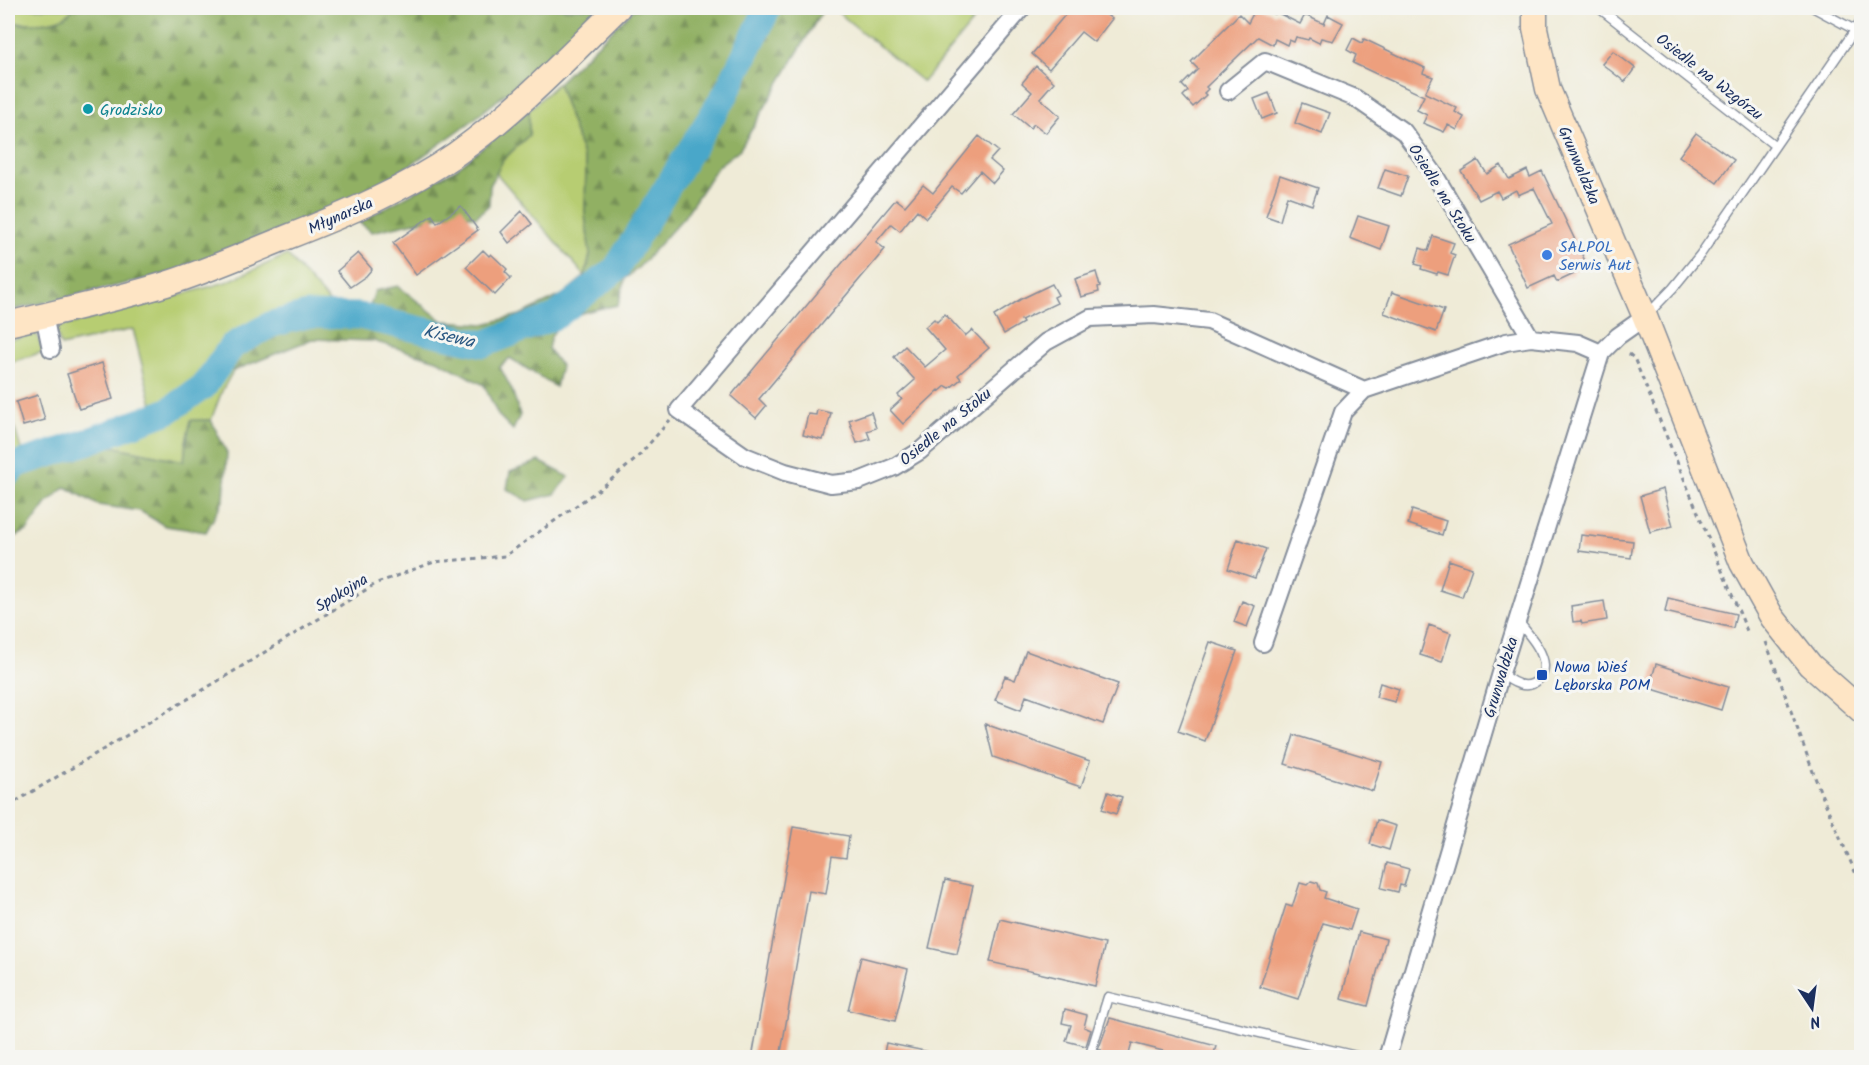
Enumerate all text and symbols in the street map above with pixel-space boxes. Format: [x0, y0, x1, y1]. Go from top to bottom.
street label: Osiedle na Wzgórzu [1650, 27, 1768, 127]
place label: Grodzisko [100, 98, 163, 123]
marker: Grodzisko [81, 102, 95, 116]
street label: Grunwaldzka [1551, 122, 1606, 209]
street label: Osiedle na Stoku [1401, 139, 1482, 248]
street label: Młynarska [304, 191, 377, 242]
place label: SALPOL Serwis Aut [1559, 235, 1632, 278]
marker: SALPOL Serwis Aut [1540, 248, 1554, 262]
water label: Kisewa [420, 318, 478, 358]
street label: Osiedle na Stoku [894, 382, 998, 472]
street label: Spokojna [310, 568, 373, 619]
street label: Grunwaldzka [1477, 634, 1526, 721]
place label: Nowa Wieś Lęborska POM [1554, 655, 1650, 698]
marker: Nowa Wieś Lęborska POM [1535, 668, 1549, 682]
north arrow [1782, 978, 1842, 1038]
text: N [1807, 1008, 1823, 1034]

